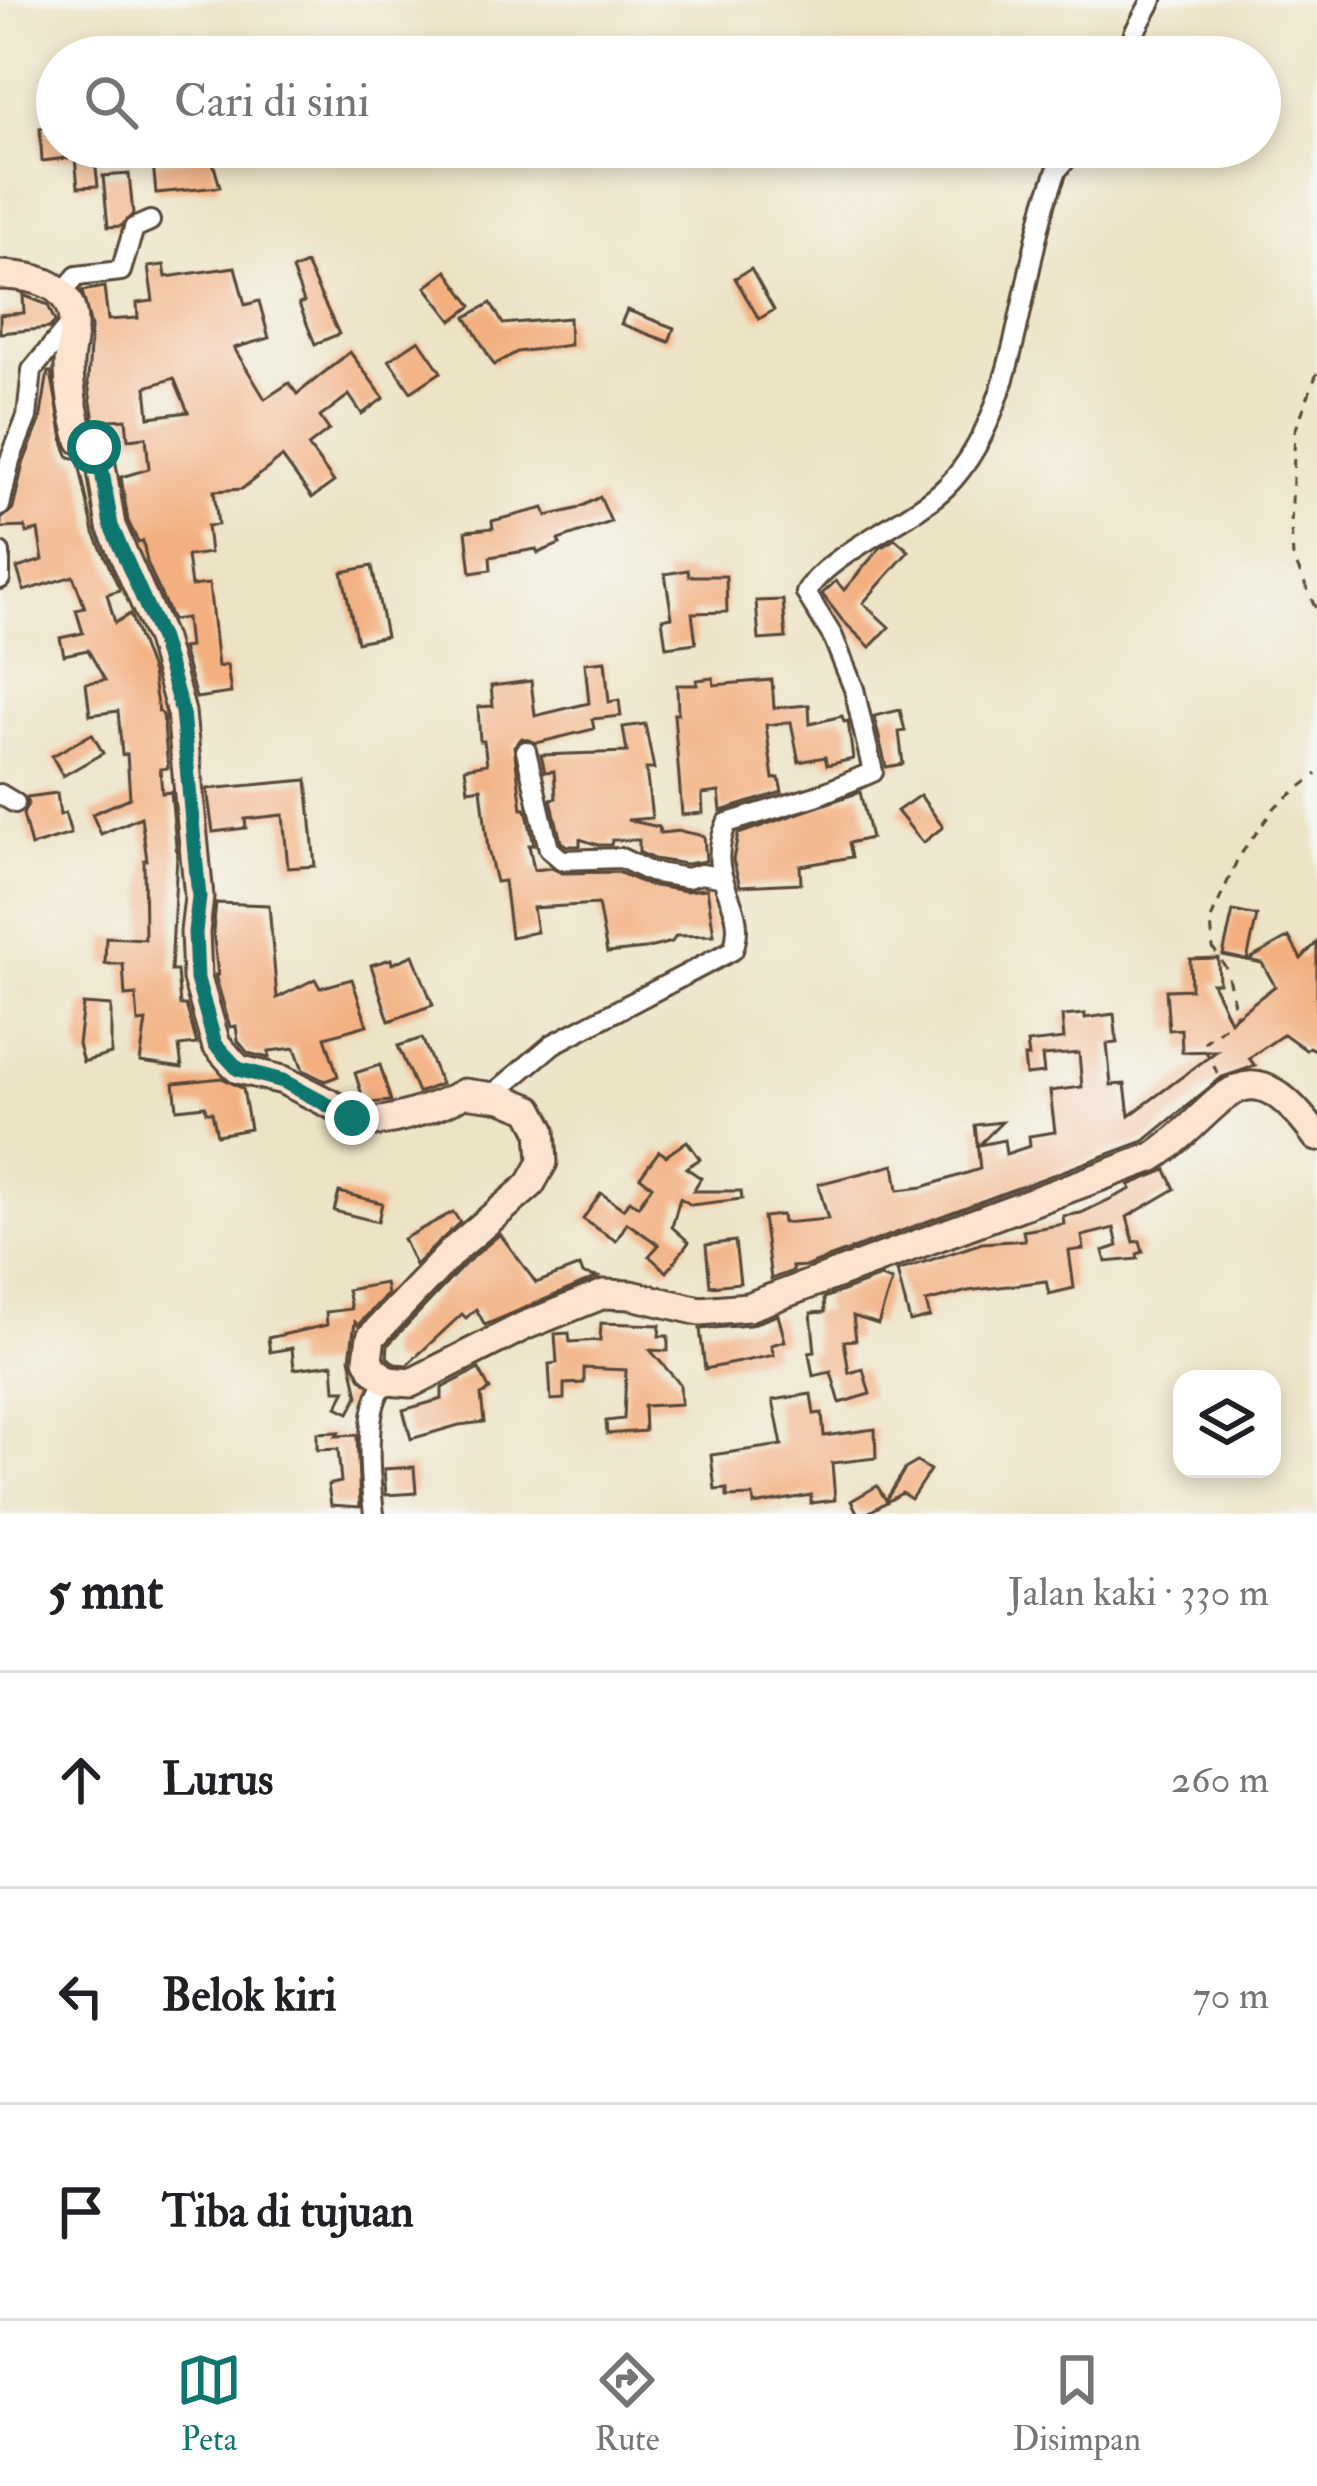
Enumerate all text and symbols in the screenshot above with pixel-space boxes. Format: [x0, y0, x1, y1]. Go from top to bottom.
search box [36, 36, 1281, 168]
icon: search [78, 69, 144, 135]
text: Cari di sini [174, 74, 370, 130]
route start [67, 420, 121, 474]
route end [325, 1091, 379, 1145]
map controls [1173, 1370, 1281, 1478]
button: layers [1173, 1370, 1281, 1478]
text: 5 mnt [48, 1560, 163, 1624]
text: Jalan kaki · 330 m [1008, 1568, 1269, 1617]
icon: ahead [48, 1747, 114, 1813]
text: Lurus [162, 1752, 273, 1808]
text: 260 m [1171, 1755, 1269, 1804]
icon: left [48, 1963, 114, 2029]
text: Belok kiri [162, 1968, 336, 2024]
text: 70 m [1193, 1971, 1269, 2020]
icon: arrive [48, 2179, 114, 2245]
text: Tiba di tujuan [162, 2184, 414, 2240]
tab: Peta [176, 2347, 242, 2460]
tab: Rute [594, 2347, 660, 2460]
tab: Disimpan [1012, 2347, 1141, 2460]

